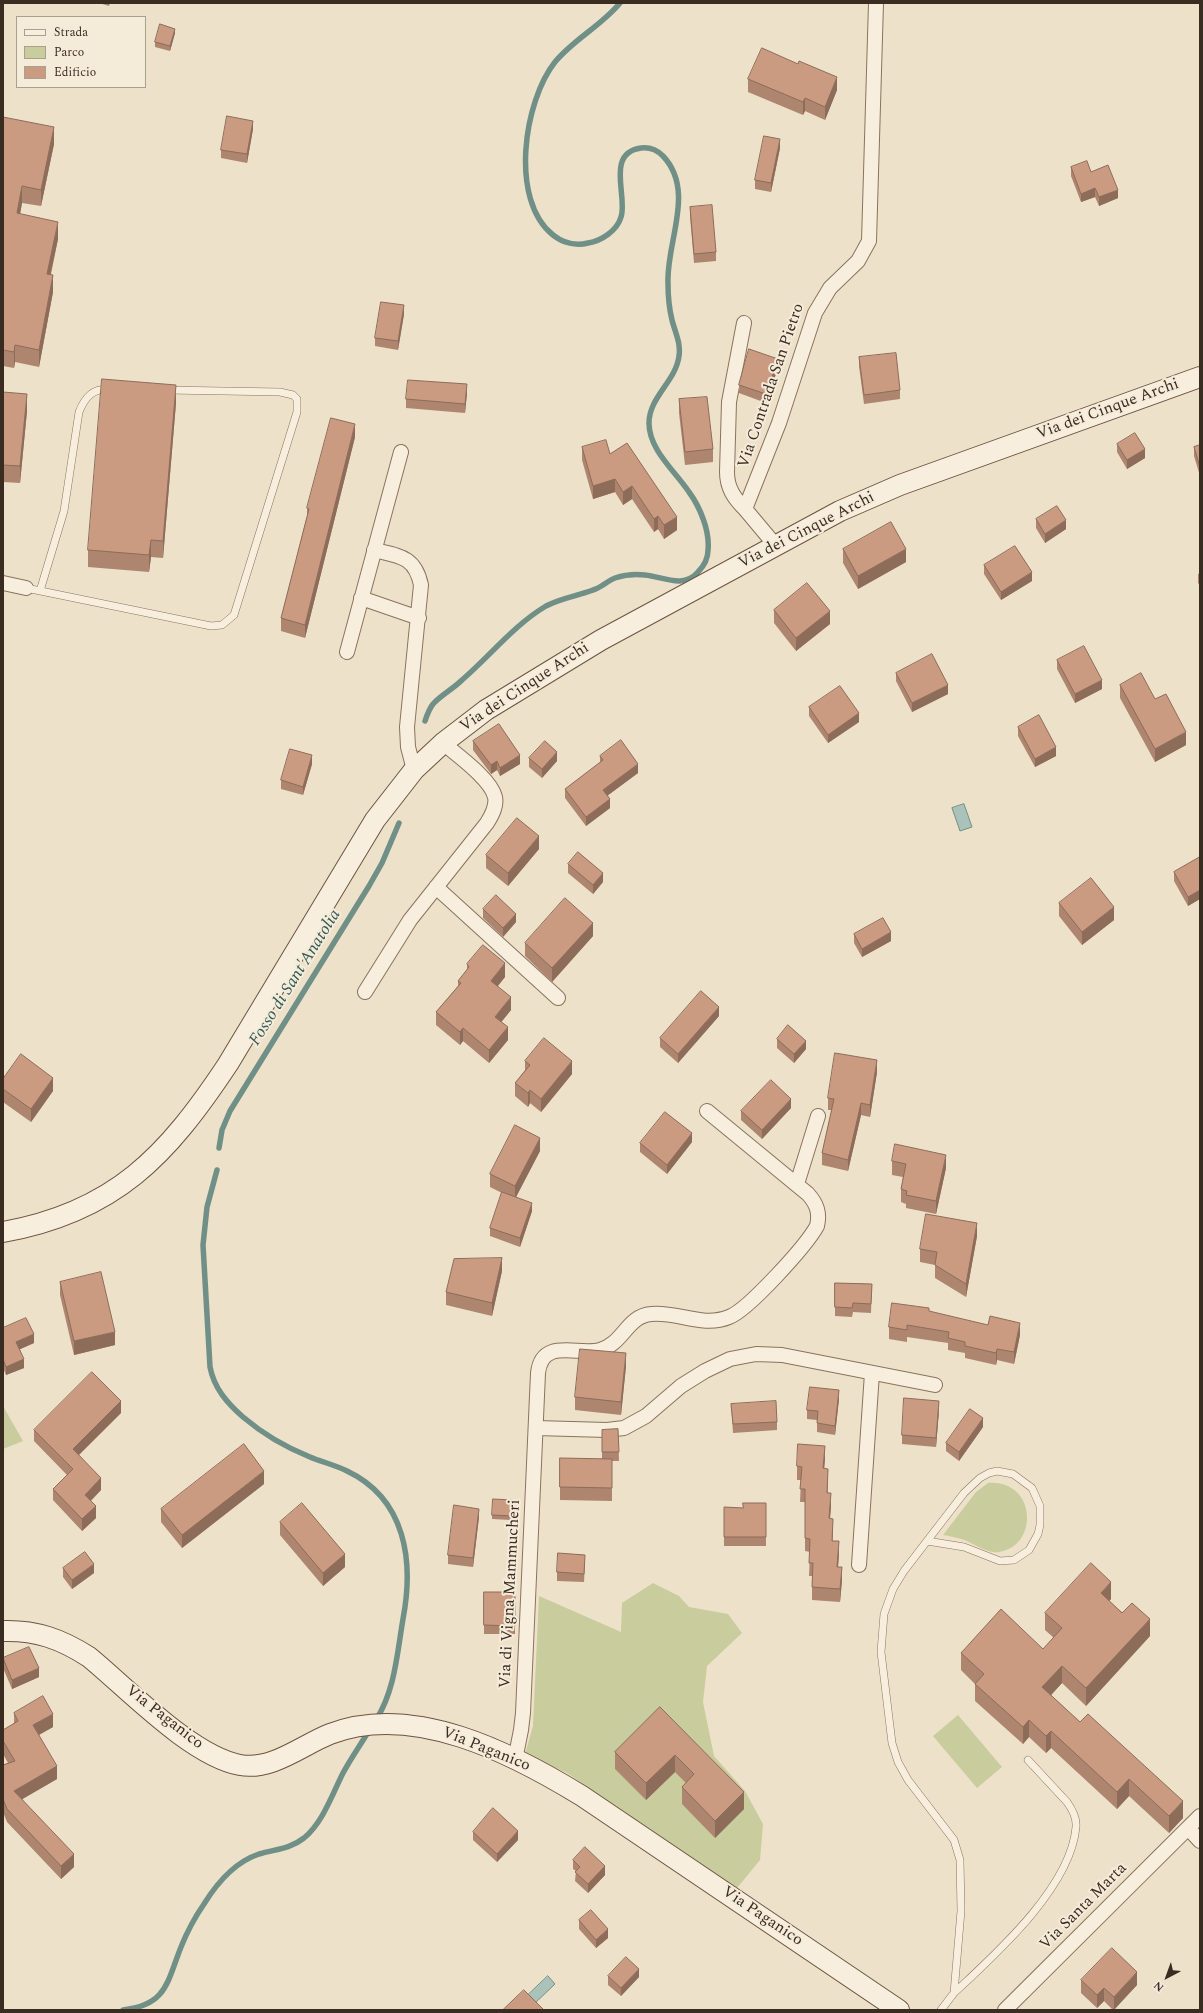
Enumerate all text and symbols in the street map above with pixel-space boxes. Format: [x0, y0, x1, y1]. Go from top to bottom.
legend [16, 16, 146, 88]
text: Strada [54, 23, 88, 42]
text: Parco [54, 43, 84, 62]
text: Edificio [54, 63, 96, 82]
street label: Via Contrada San Pietro [735, 301, 809, 471]
street label: Via dei Cinque Archi [1034, 375, 1182, 445]
street label: Via dei Cinque Archi [736, 488, 878, 574]
street label: Via dei Cinque Archi [457, 639, 593, 737]
water label: Fosso di Sant'Anatolia [246, 906, 346, 1050]
street label: Via di Vigna Mammucheri [496, 1499, 526, 1689]
street label: Via Paganico [121, 1682, 207, 1754]
street label: Via Paganico [439, 1724, 533, 1776]
street label: Via Santa Marta [1037, 1860, 1131, 1954]
street label: Via Paganico [718, 1883, 806, 1951]
north arrow [1147, 1957, 1187, 1997]
text: N [1150, 1977, 1168, 1996]

